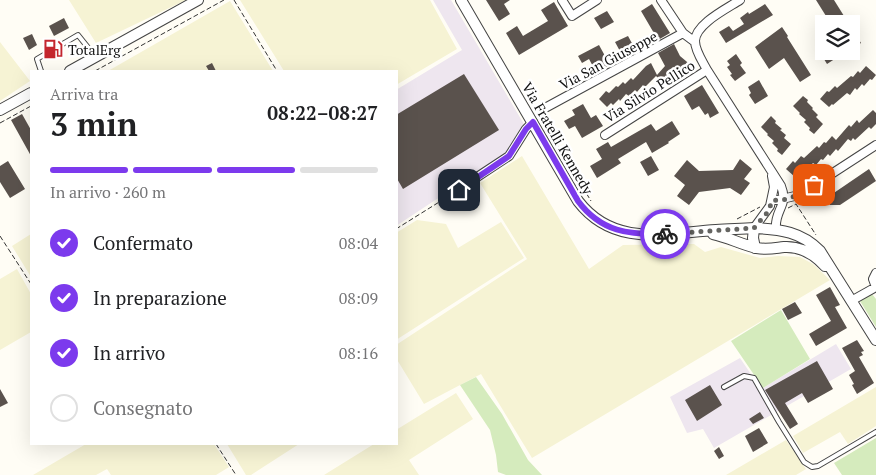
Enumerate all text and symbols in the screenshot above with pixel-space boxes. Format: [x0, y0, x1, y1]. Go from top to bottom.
map controls [815, 15, 860, 60]
button: layers [815, 15, 860, 60]
street label: Via San Giuseppe [556, 26, 660, 94]
fuel station icon: TotalErg [42, 38, 64, 60]
place label: TotalErg [68, 40, 121, 59]
street label: Via Silvio Pellico [600, 55, 698, 127]
street label: Via Fratelli Kennedy [518, 78, 598, 198]
text: Arriva tra [50, 83, 118, 105]
text: 08:22–08:27 [267, 100, 378, 125]
text: 3 min [50, 103, 138, 145]
pin [793, 164, 835, 206]
pin [438, 169, 480, 211]
icon: bag [800, 171, 828, 199]
icon: home [445, 176, 473, 204]
text: In arrivo · 260 m [50, 181, 166, 203]
courier [640, 209, 690, 259]
icon: bike [651, 220, 679, 248]
icon: check [50, 229, 78, 257]
text: Confermato [93, 230, 193, 255]
text: 08:04 [339, 232, 378, 254]
icon: check [50, 284, 78, 312]
text: In preparazione [93, 285, 227, 310]
text: 08:09 [339, 287, 378, 309]
icon: check [50, 339, 78, 367]
text: In arrivo [93, 340, 165, 365]
text: 08:16 [339, 342, 378, 364]
text: Consegnato [93, 395, 193, 420]

